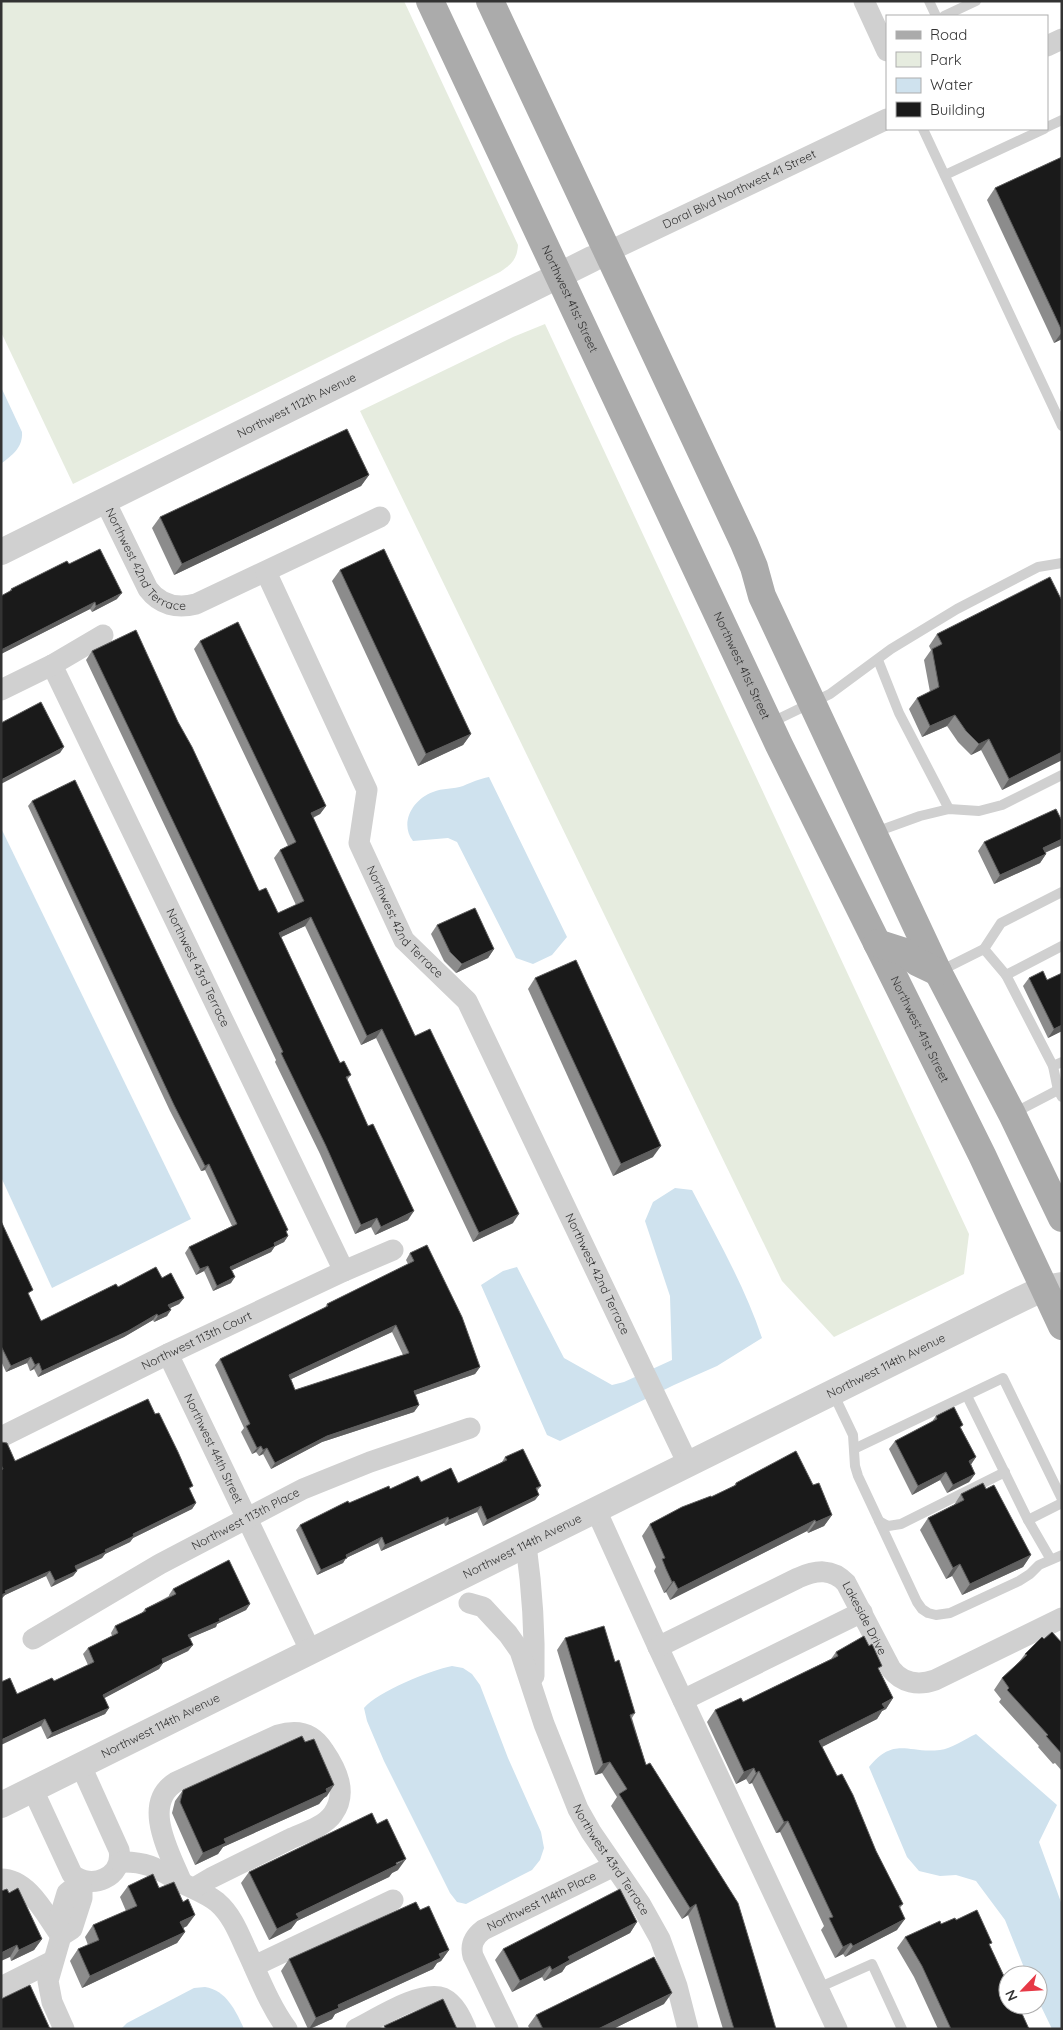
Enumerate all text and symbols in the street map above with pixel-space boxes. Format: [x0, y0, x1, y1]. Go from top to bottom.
legend [886, 15, 1048, 130]
text: Road [930, 25, 967, 44]
text: Park [930, 50, 962, 69]
text: Water [930, 75, 973, 94]
text: Building [930, 100, 985, 119]
street label: Doral Blvd Northwest 41 Street [660, 146, 818, 232]
street label: Northwest 41st Street [539, 243, 602, 355]
street label: Northwest 112th Avenue [234, 369, 359, 441]
street label: Northwest 42nd Terrace [102, 505, 186, 613]
street label: Northwest 41st Street [711, 609, 774, 721]
street label: Northwest 42nd Terrace [363, 863, 447, 981]
street label: Northwest 43rd Terrace [163, 906, 233, 1029]
street label: Northwest 41st Street [888, 973, 953, 1085]
street label: Northwest 42nd Terrace [562, 1211, 633, 1337]
street label: Northwest 113th Court [139, 1308, 254, 1373]
street label: Northwest 114th Avenue [824, 1330, 948, 1401]
street label: Northwest 44th Street [181, 1391, 247, 1506]
street label: Northwest 113th Place [189, 1484, 302, 1553]
street label: Northwest 114th Avenue [460, 1510, 584, 1582]
street label: Lakeside Drive [839, 1579, 890, 1658]
street label: Northwest 114th Avenue [98, 1690, 222, 1761]
street label: Northwest 43rd Terrace [570, 1802, 653, 1918]
street label: Northwest 114th Place [484, 1868, 599, 1934]
north arrow [998, 1965, 1048, 2015]
text: N [1001, 1987, 1022, 2004]

